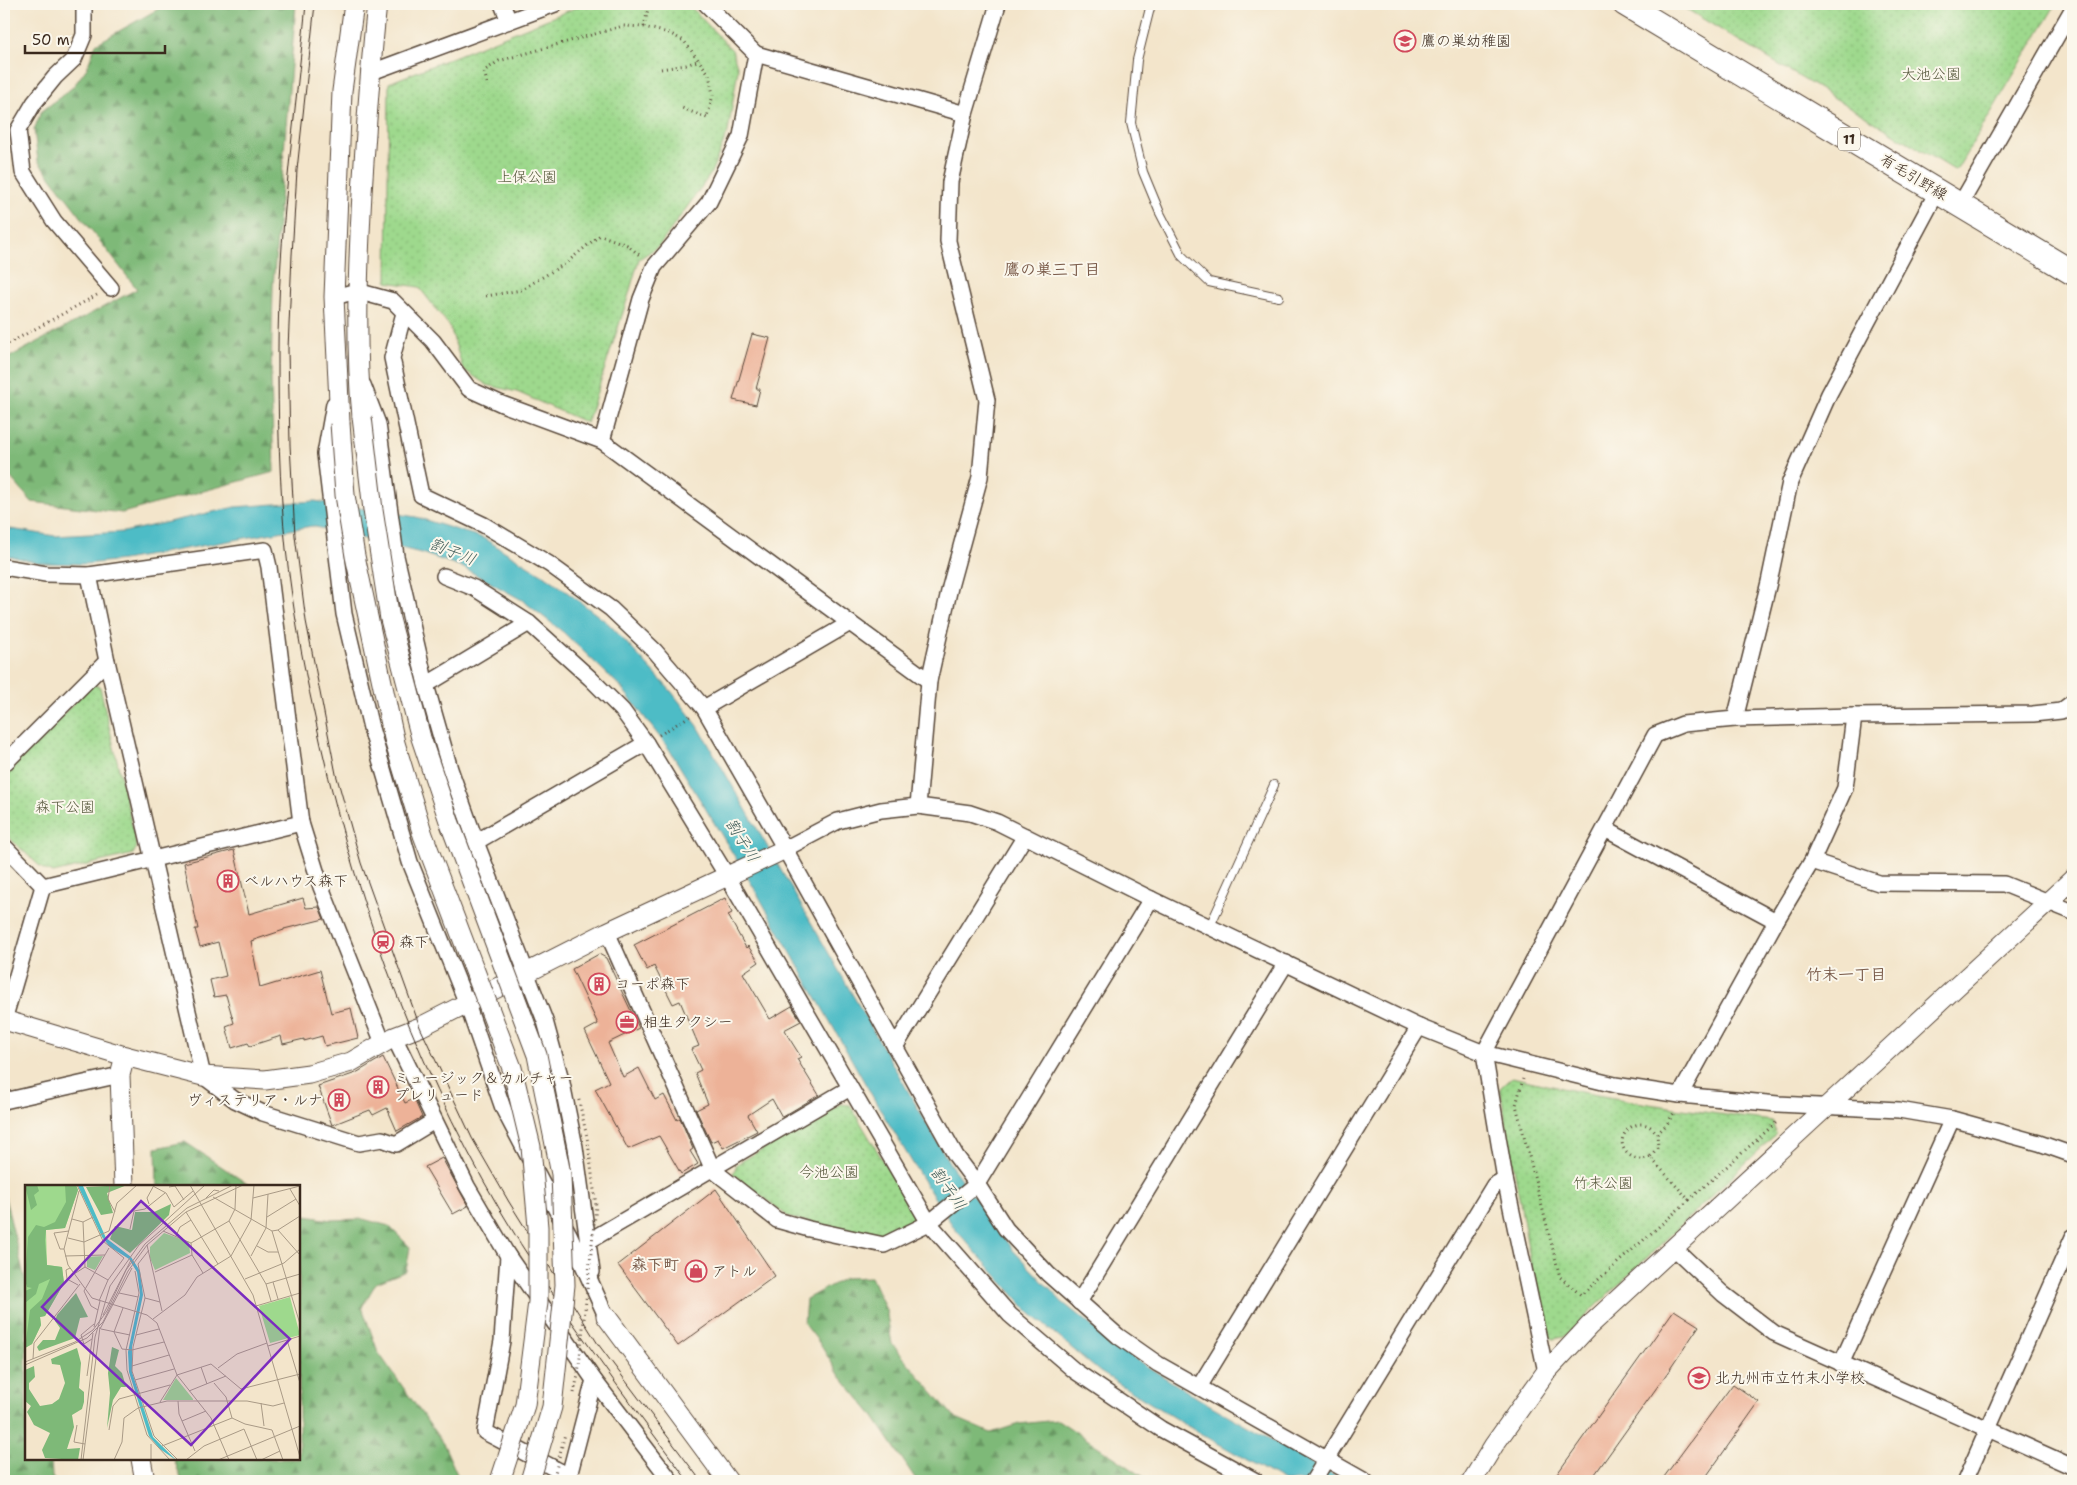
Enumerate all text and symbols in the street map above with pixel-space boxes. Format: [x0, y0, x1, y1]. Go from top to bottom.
scale bar [25, 22, 165, 54]
school or university icon: 鷹の巣幼稚園 [1393, 29, 1417, 53]
text: 50 m [32, 30, 70, 50]
place label: 鷹の巣幼稚園 [1421, 31, 1511, 51]
park label: 大池公園 [1901, 64, 1961, 84]
road number: 11 [1838, 128, 1860, 150]
street label: 有毛引野線 [1877, 149, 1951, 205]
park label: 上保公園 [497, 167, 557, 187]
district label: 鷹の巣三丁目 [1004, 259, 1100, 280]
water label: 割子川 [427, 533, 479, 570]
park label: 森下公園 [35, 797, 95, 817]
water label: 割子川 [721, 814, 764, 866]
building icon: ベルハウス森下 [216, 869, 240, 893]
place label: ベルハウス森下 [244, 871, 348, 891]
station icon: 森下 [371, 930, 395, 954]
place label: 森下 [399, 932, 429, 952]
district label: 竹末一丁目 [1806, 964, 1886, 985]
building icon: コーポ森下 [587, 972, 611, 996]
place label: コーポ森下 [615, 974, 690, 994]
office icon: 相生タクシー [615, 1010, 639, 1034]
place label: 相生タクシー [643, 1012, 733, 1032]
place label: ミュージック＆カルチャー プレリュード [394, 1068, 573, 1105]
building icon: ミュージック＆カルチャー プレリュード [366, 1075, 390, 1099]
building icon: ヴィステリア・ルナ [327, 1088, 351, 1112]
place label: ヴィステリア・ルナ [187, 1090, 323, 1110]
park label: 今池公園 [799, 1162, 859, 1182]
water label: 割子川 [926, 1163, 971, 1214]
park label: 竹末公園 [1573, 1173, 1633, 1193]
inset map [25, 1185, 300, 1460]
district label: 森下町 [631, 1254, 679, 1275]
shop icon: アトル [684, 1259, 708, 1283]
place label: アトル [712, 1261, 757, 1281]
school or university icon: 北九州市立竹末小学校 [1687, 1366, 1711, 1390]
place label: 北九州市立竹末小学校 [1715, 1368, 1865, 1388]

